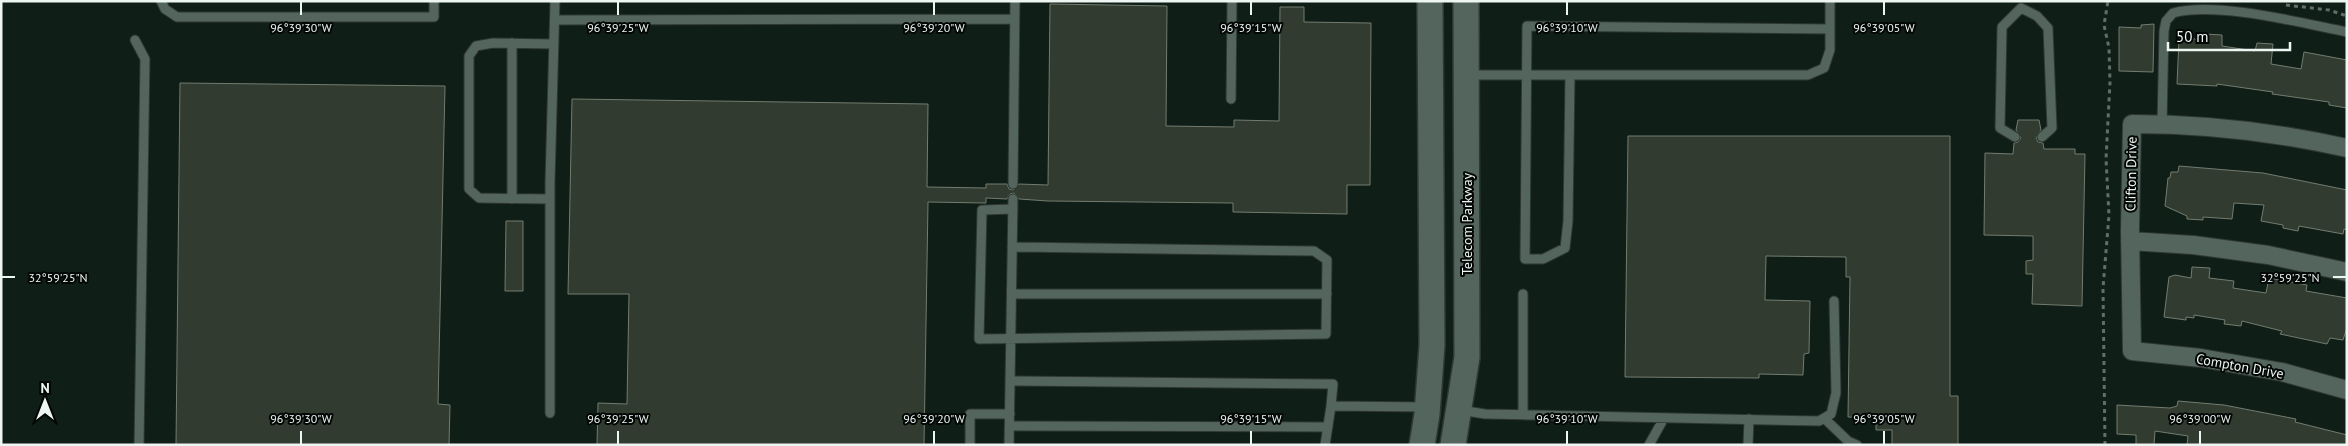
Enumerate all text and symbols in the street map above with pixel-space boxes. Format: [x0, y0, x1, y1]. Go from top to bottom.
text: 96°39'30"W [270, 20, 332, 35]
text: 96°39'25"W [587, 20, 649, 35]
text: 96°39'20"W [903, 20, 965, 35]
text: 96°39'15"W [1220, 20, 1282, 35]
text: 96°39'10"W [1536, 20, 1598, 35]
text: 96°39'05"W [1853, 20, 1915, 35]
scale bar [2168, 20, 2290, 52]
text: 50 m [2176, 27, 2209, 46]
street label: Clifton Drive [2121, 136, 2141, 212]
street label: Telecom Parkway [1458, 172, 1476, 275]
text: 32°59'25"N [28, 270, 88, 285]
text: 32°59'25"N [2260, 270, 2320, 285]
street label: Compton Drive [2195, 349, 2285, 383]
north arrow [20, 376, 70, 426]
text: N [40, 379, 50, 397]
text: 96°39'30"W [270, 411, 332, 426]
text: 96°39'25"W [587, 411, 649, 426]
text: 96°39'20"W [903, 411, 965, 426]
text: 96°39'15"W [1220, 411, 1282, 426]
text: 96°39'10"W [1536, 411, 1598, 426]
text: 96°39'05"W [1853, 411, 1915, 426]
text: 96°39'00"W [2169, 411, 2231, 426]

